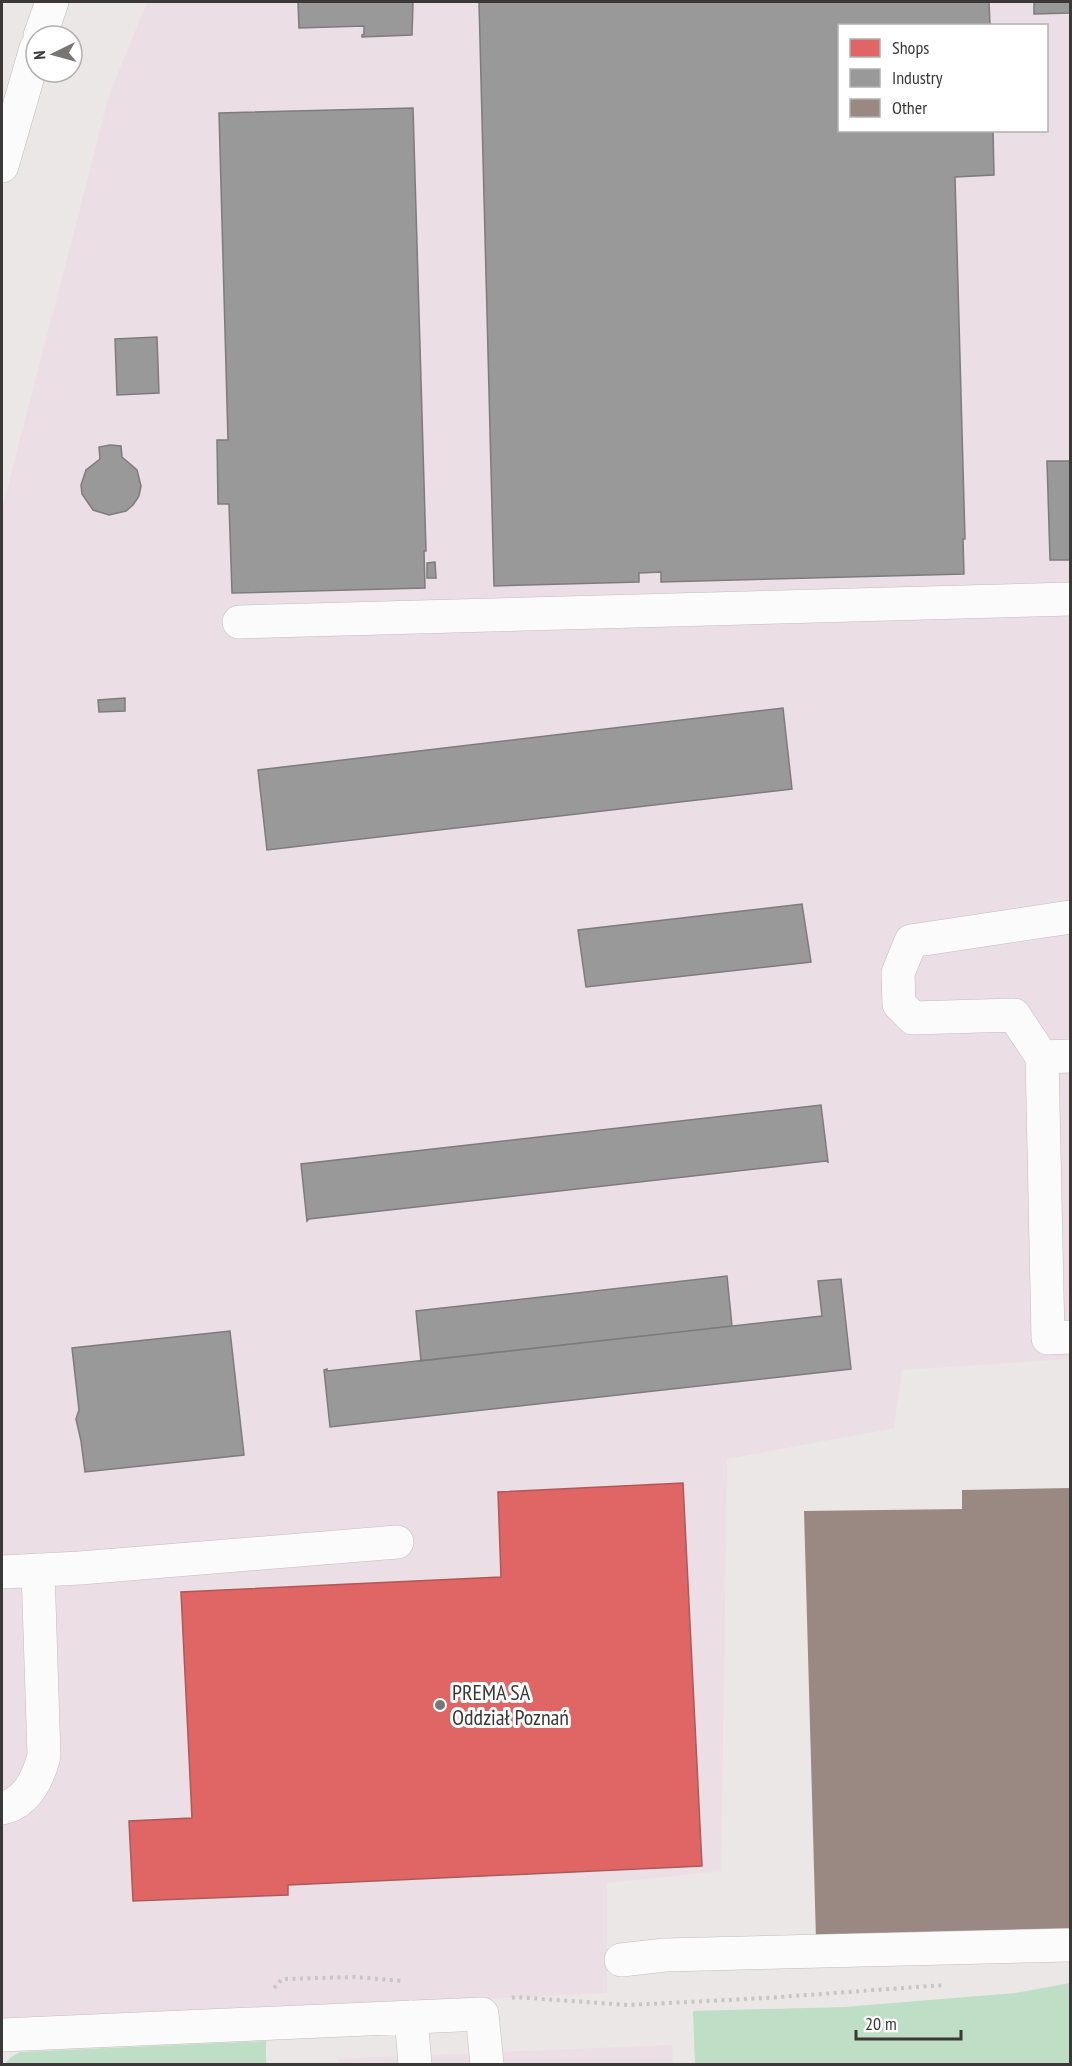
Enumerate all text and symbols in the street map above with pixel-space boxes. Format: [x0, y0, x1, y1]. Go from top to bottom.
north arrow [24, 24, 84, 84]
legend [838, 24, 1048, 132]
text: Shops [892, 36, 929, 59]
text: N [29, 50, 49, 60]
text: Industry [892, 66, 943, 89]
text: Other [892, 96, 927, 119]
place label: PREMA SA Oddział Poznań [452, 1678, 569, 1731]
marker: PREMA SA Oddział Poznań [433, 1698, 447, 1712]
scale bar [856, 2003, 961, 2041]
text: 20 m [865, 2012, 897, 2035]

